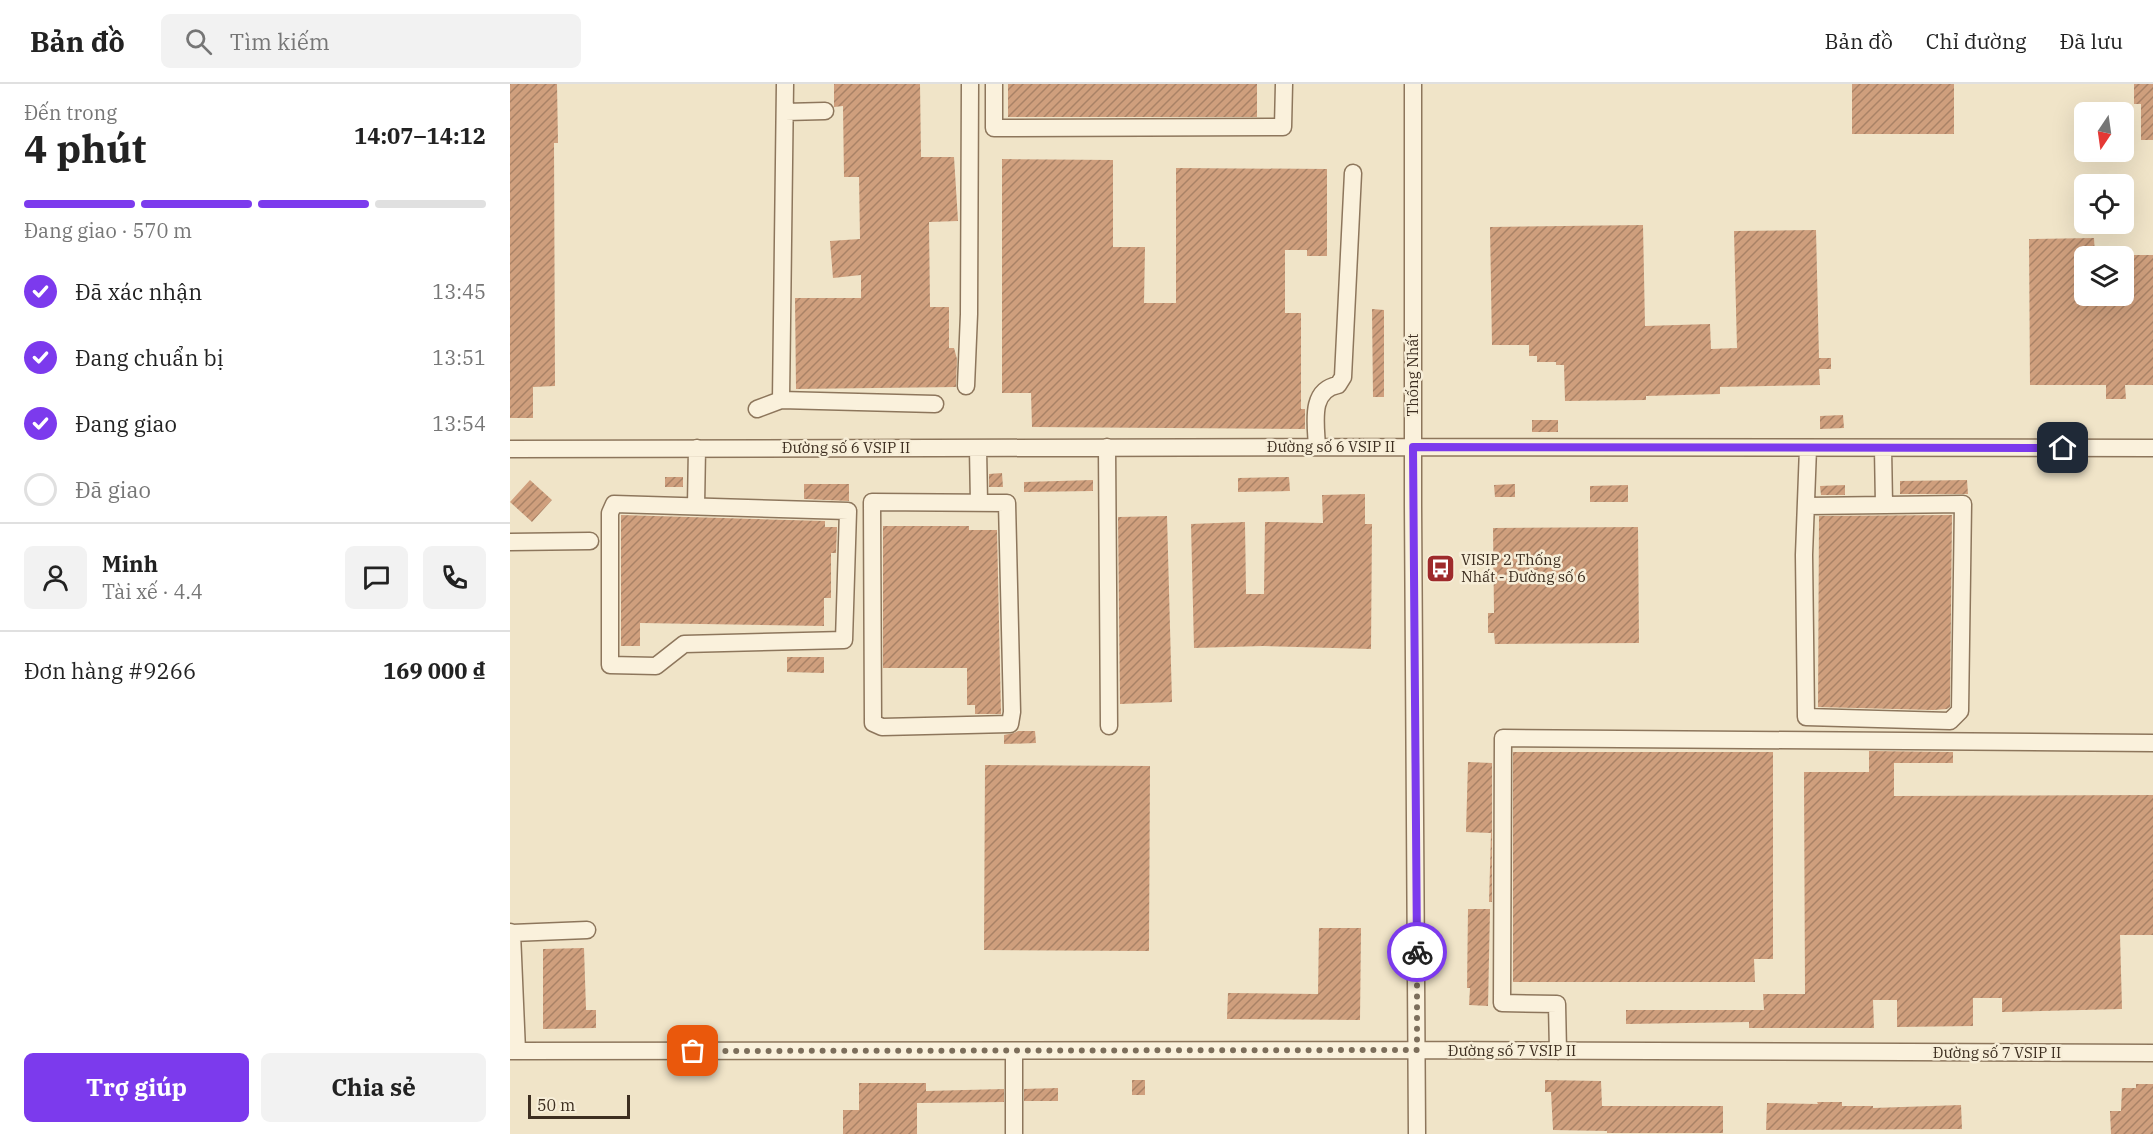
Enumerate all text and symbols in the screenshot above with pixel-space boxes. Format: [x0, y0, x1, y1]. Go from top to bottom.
search box [161, 14, 581, 68]
text: Bản đồ [30, 23, 125, 60]
icon: search [182, 25, 215, 58]
text: Tìm kiếm [230, 27, 330, 56]
text: Bản đồ [1824, 27, 1893, 55]
text: Chỉ đường [1926, 27, 2027, 55]
text: Đã lưu [2060, 27, 2123, 55]
text: Đến trong [24, 99, 117, 126]
north arrow [2074, 102, 2134, 162]
map controls [2074, 102, 2134, 306]
text: 14:07–14:12 [354, 121, 486, 150]
text: 4 phút [24, 123, 146, 174]
button: locate [2074, 174, 2134, 234]
text: Đang giao · 570 m [24, 217, 192, 244]
button: layers [2074, 246, 2134, 306]
icon: check [24, 275, 57, 308]
text: Đã xác nhận [75, 277, 202, 306]
text: 13:45 [432, 278, 486, 305]
street label: Thống Nhất [1403, 333, 1422, 417]
icon: check [24, 341, 57, 374]
text: Đang chuẩn bị [75, 343, 224, 372]
text: 13:51 [432, 344, 486, 371]
icon: check [24, 407, 57, 440]
text: Đang giao [75, 409, 177, 438]
text: 13:54 [432, 410, 486, 437]
pin [2037, 422, 2088, 473]
icon: home [2046, 431, 2079, 464]
street label: Đường số 6 VSIP II [1267, 437, 1395, 456]
street label: Đường số 6 VSIP II [782, 438, 910, 457]
text: Đã giao [75, 475, 151, 504]
button: person [24, 546, 87, 609]
button: chat [345, 546, 408, 609]
button: phone [423, 546, 486, 609]
text: Minh [102, 549, 158, 578]
place label: VISIP 2 Thống Nhất - Đường số 6 [1461, 550, 1586, 586]
bus stop icon: VISIP 2 Thống Nhất - Đường số 6 [1424, 553, 1456, 585]
text: Tài xế · 4.4 [102, 578, 203, 605]
text: Đơn hàng #9266 [24, 656, 196, 685]
text: 169 000 ₫ [383, 656, 486, 685]
courier [1387, 922, 1447, 982]
icon: bike [1401, 936, 1434, 969]
pin [667, 1025, 718, 1076]
icon: bag [676, 1034, 709, 1067]
street label: Đường số 7 VSIP II [1448, 1041, 1576, 1060]
street label: Đường số 7 VSIP II [1933, 1043, 2061, 1062]
button: Trợ giúp [24, 1053, 249, 1122]
button: Chia sẻ [261, 1053, 486, 1122]
scale bar [528, 1092, 630, 1120]
text: 50 m [537, 1095, 575, 1115]

